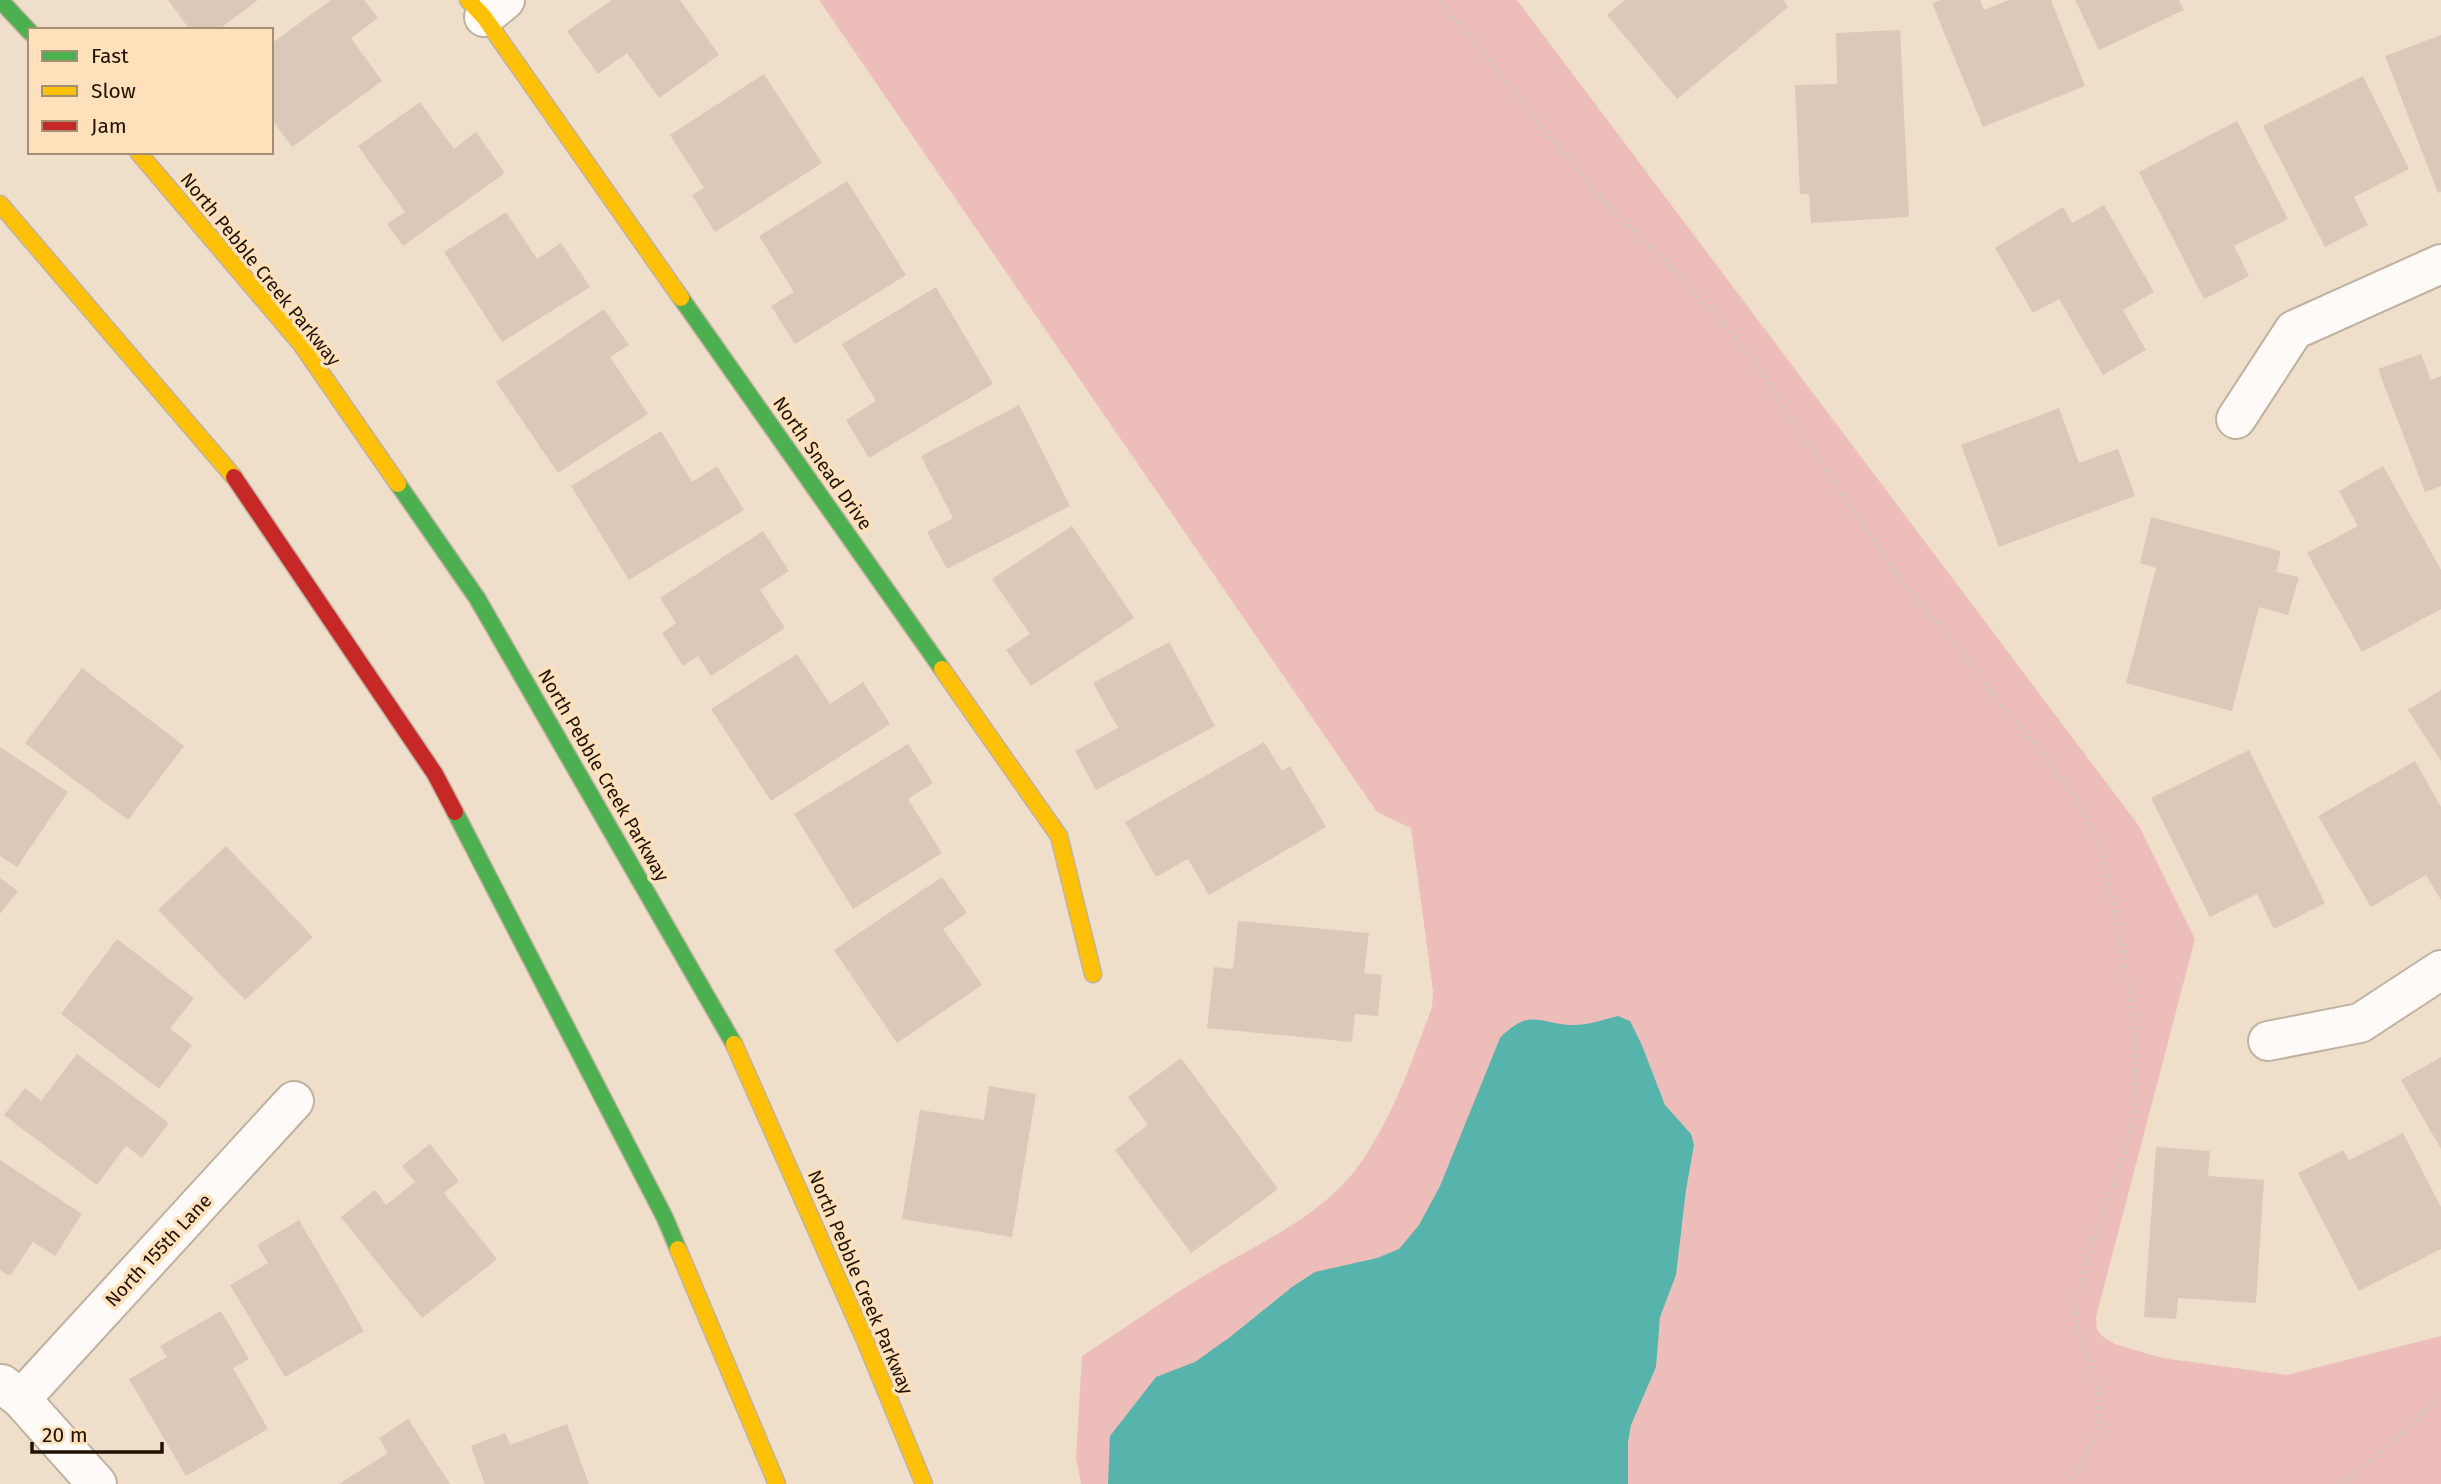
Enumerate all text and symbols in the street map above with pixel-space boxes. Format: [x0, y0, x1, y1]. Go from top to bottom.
legend [28, 28, 273, 154]
text: Fast [91, 43, 129, 69]
text: Slow [91, 78, 136, 104]
text: Jam [91, 113, 127, 139]
street label: North Pebble Creek Parkway [176, 168, 346, 371]
street label: North Snead Drive [768, 392, 877, 534]
street label: North Pebble Creek Parkway [533, 665, 674, 886]
street label: North Pebble Creek Parkway [803, 1167, 919, 1398]
street label: North 155th Lane [100, 1189, 216, 1311]
scale bar [32, 1410, 161, 1454]
text: 20 m [42, 1422, 88, 1448]

